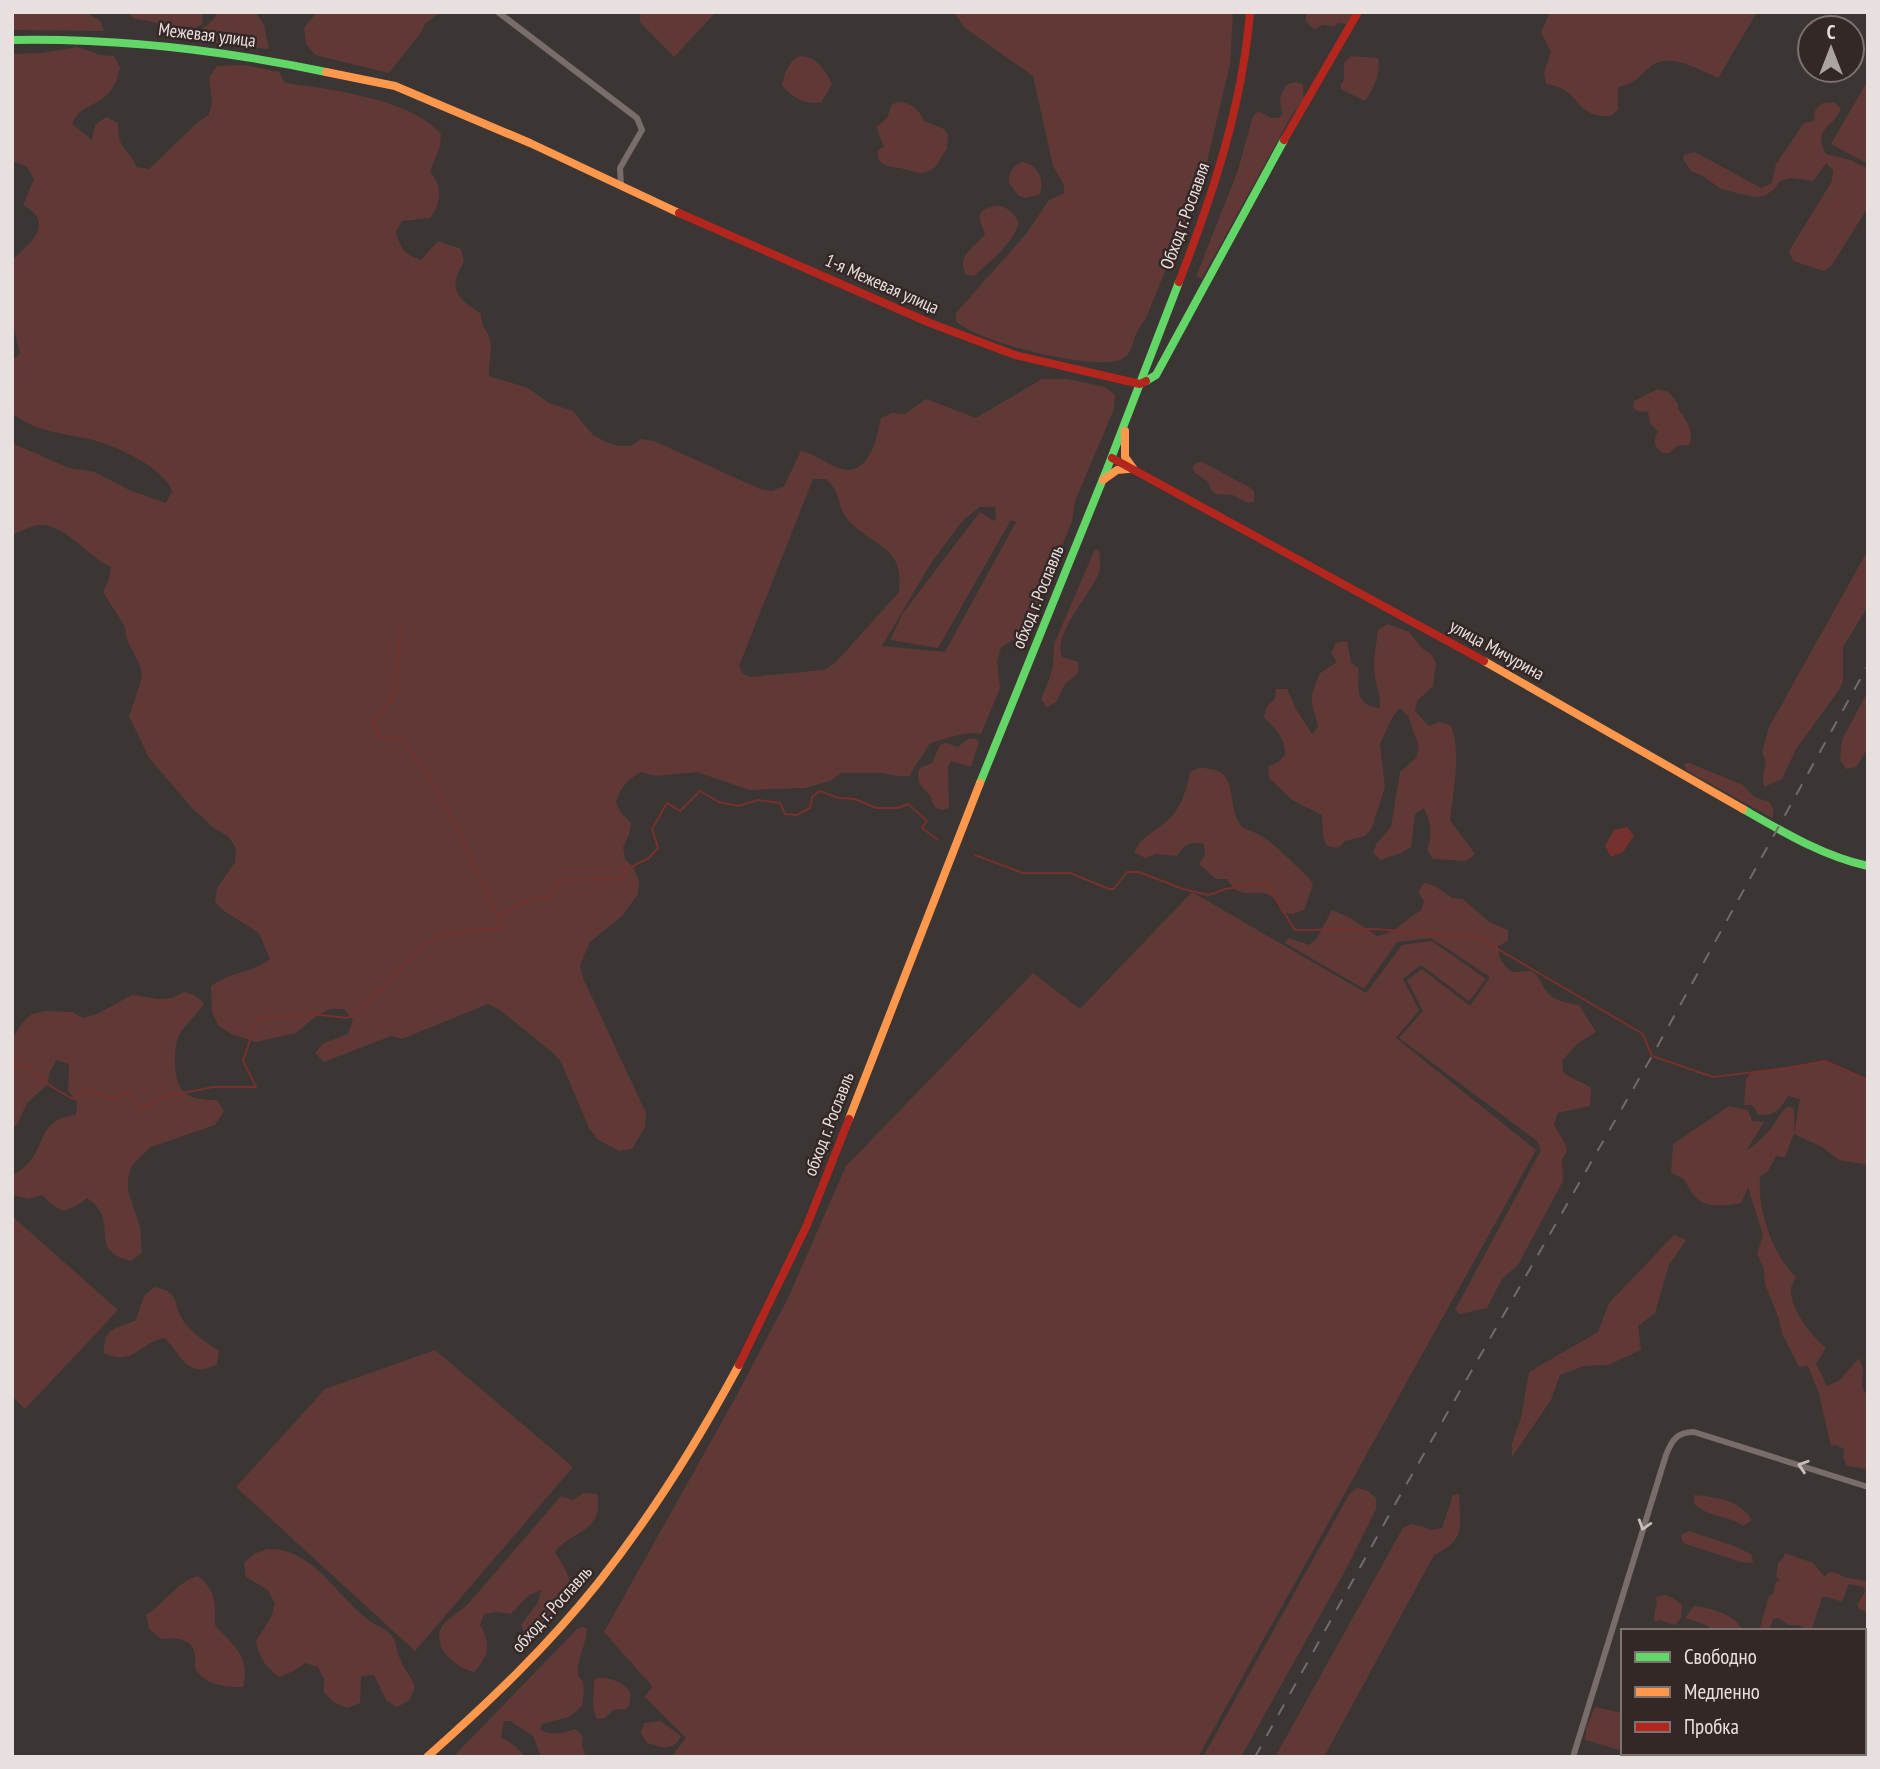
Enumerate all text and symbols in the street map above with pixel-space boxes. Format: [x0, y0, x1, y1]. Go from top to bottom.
north arrow [1796, 14, 1866, 84]
street label: Межевая улица [157, 17, 257, 52]
text: С [1827, 20, 1836, 44]
street label: Обход г. Рославля [1155, 159, 1214, 272]
street label: 1-я Межевая улица [822, 248, 943, 319]
street label: обход г. Рославль [1006, 542, 1069, 652]
street label: улица Мичурина [1446, 614, 1549, 685]
street label: обход г. Рославль [798, 1068, 859, 1179]
one-way arrow [1797, 1460, 1809, 1475]
one-way arrow [1638, 1518, 1652, 1531]
street label: обход г. Рославль [506, 1560, 597, 1657]
legend [1621, 1629, 1866, 1755]
text: Свободно [1684, 1643, 1757, 1670]
text: Медленно [1684, 1678, 1760, 1705]
text: Пробка [1684, 1713, 1739, 1740]

